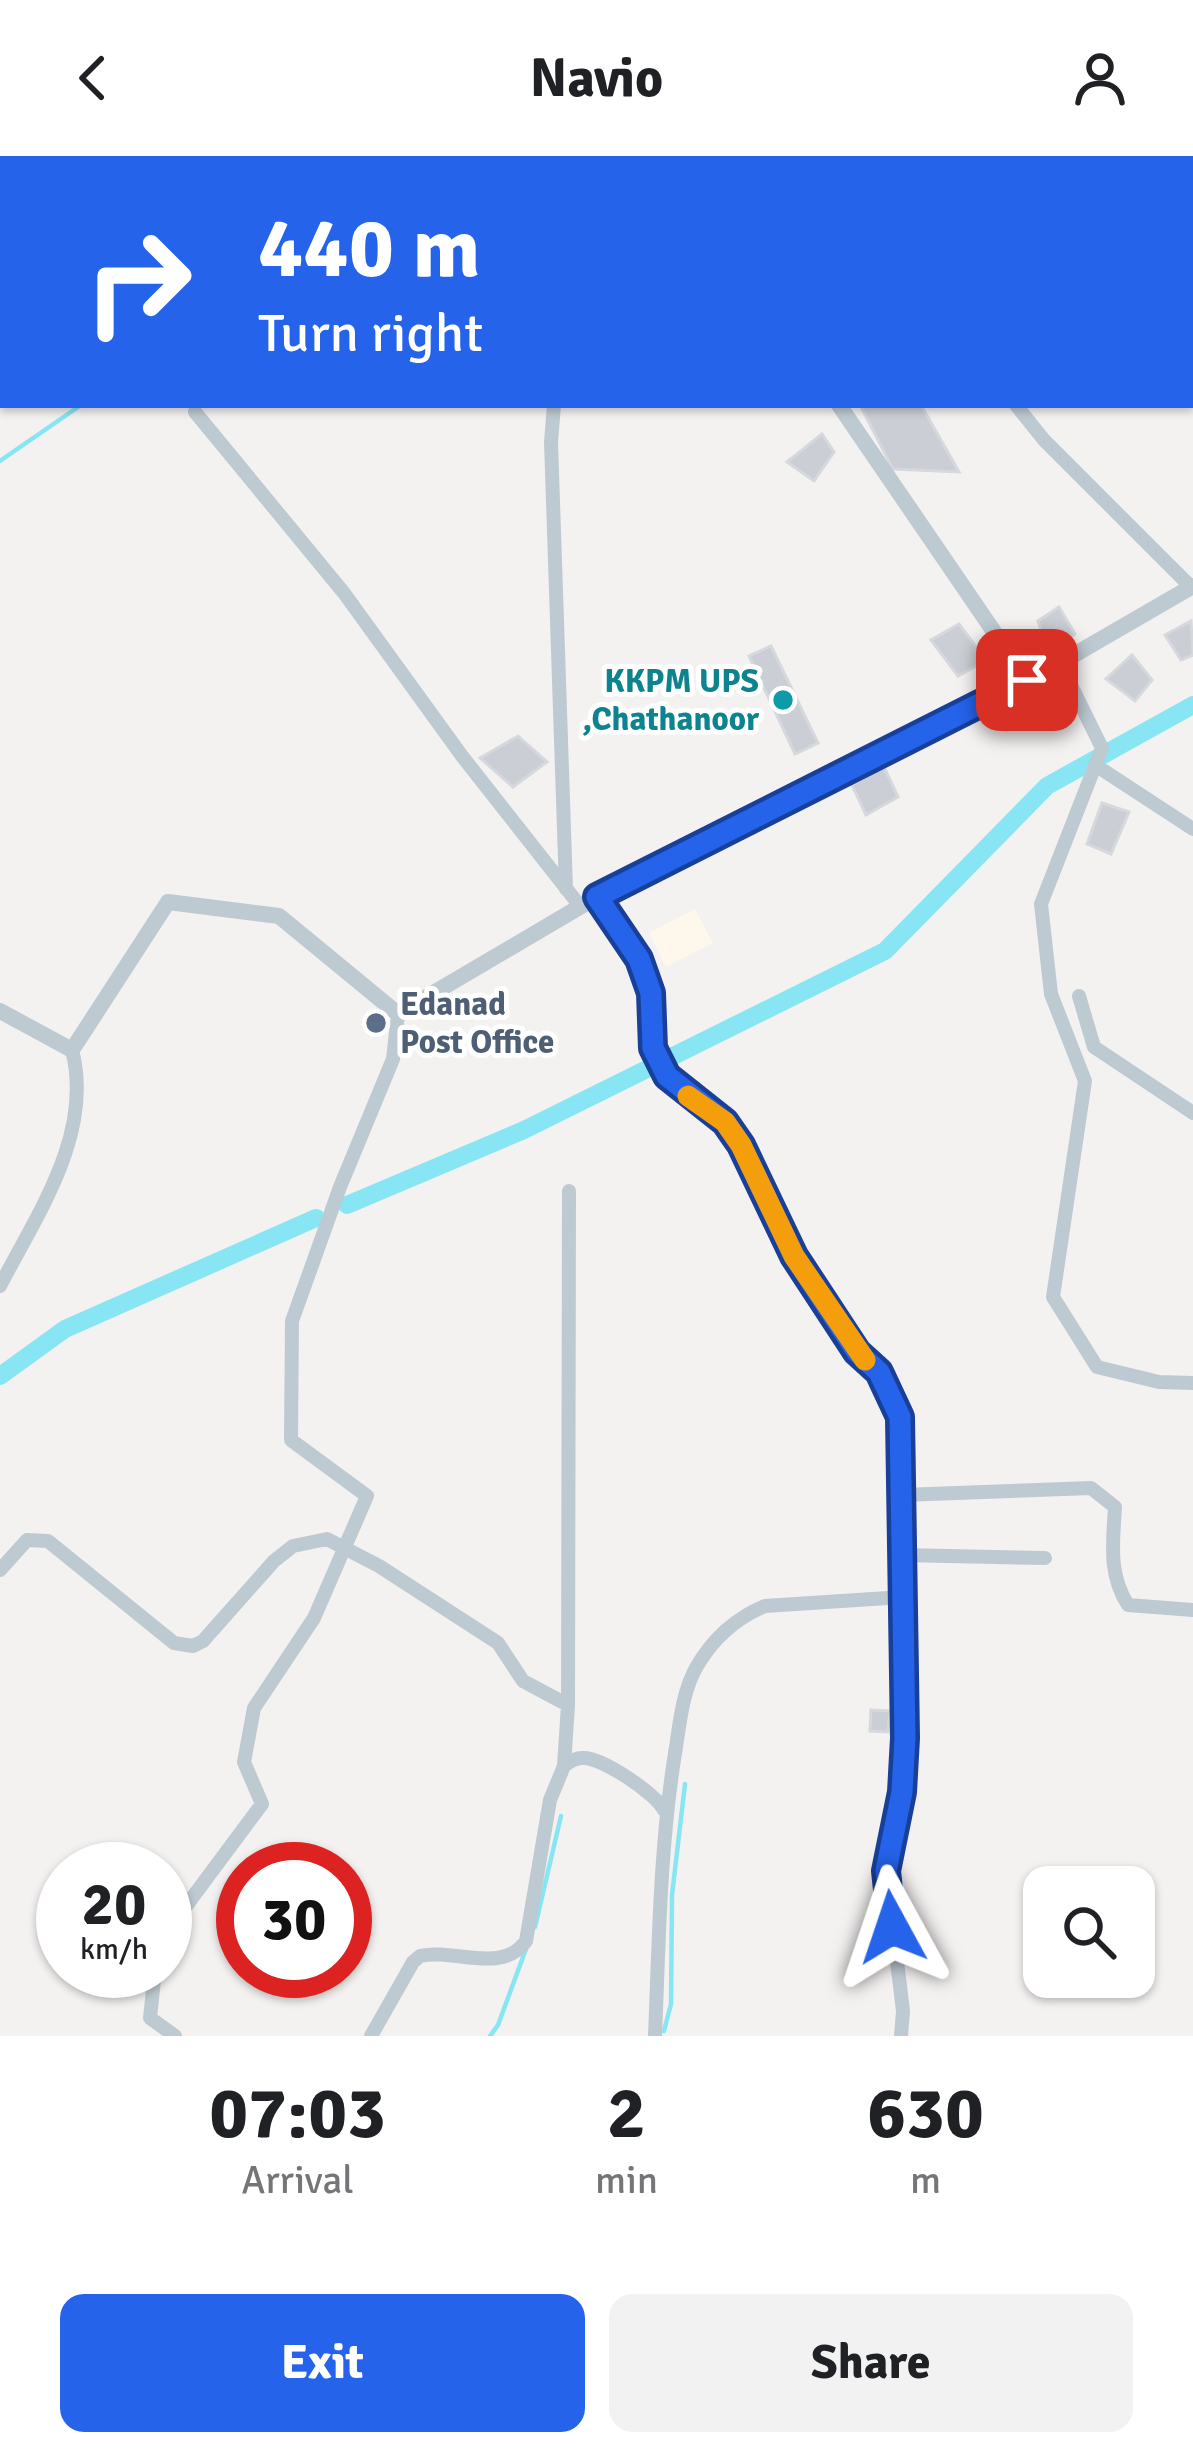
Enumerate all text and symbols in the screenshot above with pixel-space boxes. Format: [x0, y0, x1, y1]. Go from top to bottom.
icon: back [60, 45, 126, 111]
text: Navio [530, 45, 663, 112]
icon: person [1067, 45, 1133, 111]
text: 440 m [258, 197, 480, 301]
icon: right [60, 204, 216, 360]
text: Turn right [258, 300, 483, 367]
pin [976, 629, 1078, 731]
icon: arrive [994, 647, 1060, 713]
place label: KKPM UPS ,Chathanoor [582, 661, 760, 740]
marker: KKPM UPS ,Chathanoor [770, 687, 796, 713]
place label: Edanad Post Office [400, 984, 554, 1063]
marker: Edanad Post Office [363, 1010, 389, 1036]
speed limit sign: 30 [216, 1842, 372, 1998]
position arrow [829, 1864, 955, 1990]
map controls [1023, 1866, 1155, 1998]
button: search [1023, 1866, 1155, 1998]
text: 20 [82, 1868, 146, 1942]
text: km/h [80, 1931, 148, 1968]
text: 07:03 [209, 2069, 386, 2158]
text: 2 [607, 2069, 646, 2158]
text: 630 [867, 2069, 984, 2158]
text: Arrival [241, 2156, 354, 2204]
text: min [595, 2156, 658, 2204]
text: m [910, 2156, 941, 2204]
button: Exit [60, 2294, 585, 2432]
button: Share [609, 2294, 1133, 2432]

